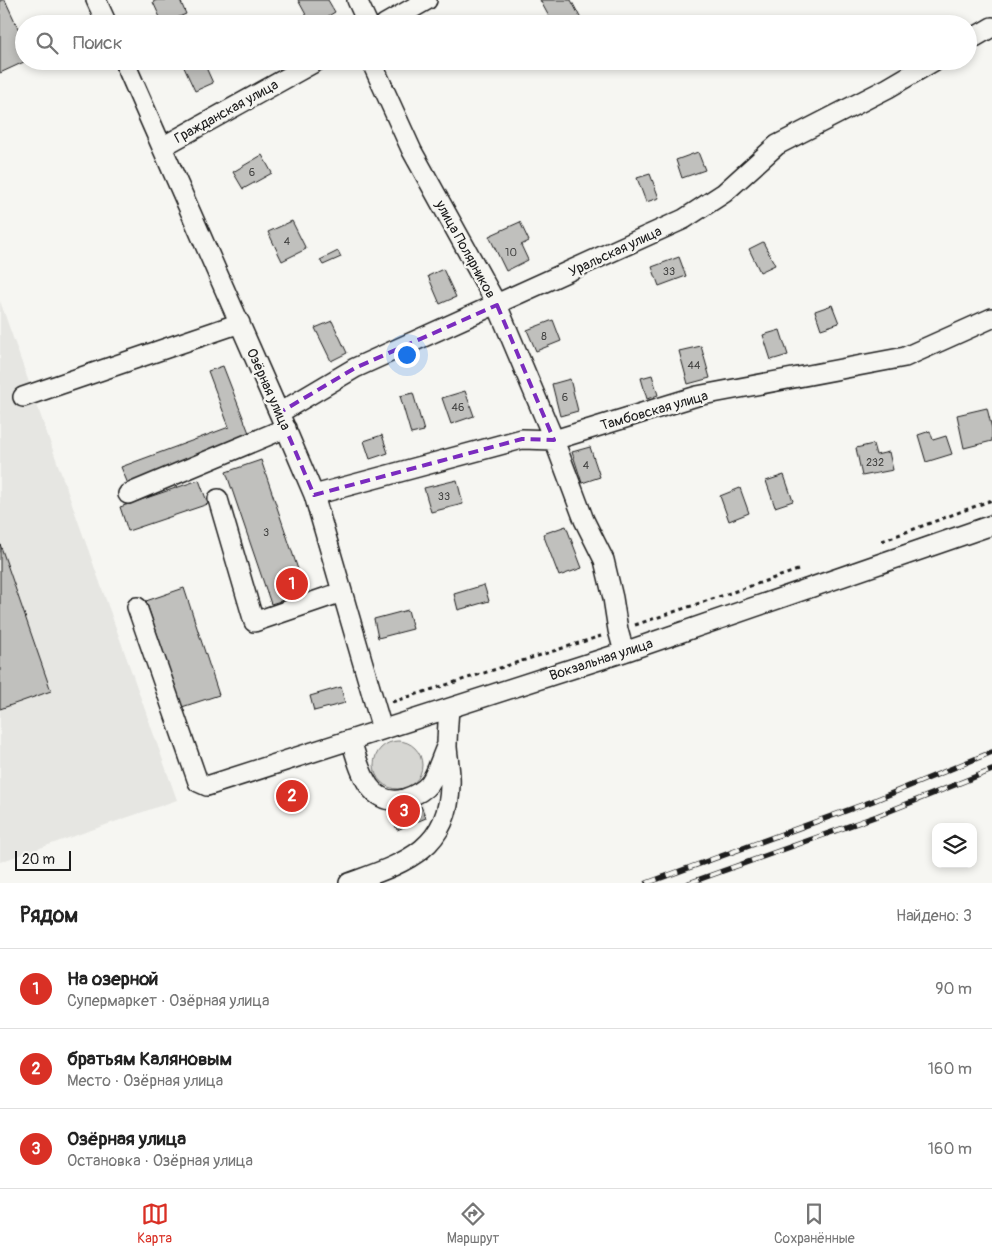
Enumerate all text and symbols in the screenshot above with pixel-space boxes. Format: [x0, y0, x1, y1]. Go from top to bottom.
search box [15, 15, 977, 70]
icon: search [33, 29, 61, 57]
text: Поиск [73, 31, 123, 55]
street label: Гражданская улица [171, 76, 281, 147]
house number: 6 [249, 166, 255, 179]
street label: улица Полярников [431, 196, 500, 301]
street label: Уральская улица [566, 222, 664, 280]
house number: 4 [284, 235, 291, 248]
house number: 10 [505, 246, 517, 259]
house number: 33 [663, 265, 675, 278]
house number: 8 [541, 330, 547, 343]
your location [394, 342, 420, 368]
street label: Озёрная улица [243, 346, 294, 433]
house number: 44 [688, 359, 701, 372]
street label: Тамбовская улица [598, 387, 710, 434]
house number: 6 [562, 391, 568, 404]
house number: 46 [452, 401, 464, 414]
house number: 232 [866, 456, 884, 469]
house number: 4 [583, 459, 590, 472]
house number: 33 [438, 490, 450, 503]
house number: 3 [263, 526, 269, 539]
pin: 1 [276, 565, 308, 603]
street label: Вокзальная улица [547, 635, 655, 684]
pin: 2 [276, 777, 308, 815]
pin: 3 [388, 792, 420, 830]
map controls [932, 823, 977, 868]
button: layers [932, 823, 977, 868]
scale bar [15, 848, 71, 871]
text: 20 m [22, 851, 55, 868]
text: Рядом [20, 902, 78, 929]
text: Найдено: 3 [896, 906, 972, 926]
text: На озерной [67, 967, 159, 991]
text: 1 [33, 979, 39, 999]
text: 90 m [935, 979, 972, 999]
text: Супермаркет · Озёрная улица [67, 991, 269, 1011]
text: братьям Каляновым [67, 1047, 232, 1071]
text: 2 [32, 1059, 40, 1079]
text: 160 m [928, 1059, 972, 1079]
text: Место · Озёрная улица [67, 1071, 223, 1091]
text: Озёрная улица [67, 1127, 186, 1151]
text: 3 [32, 1139, 40, 1159]
text: 160 m [928, 1139, 972, 1159]
text: Остановка · Озёрная улица [67, 1151, 253, 1171]
tab: Карта [137, 1200, 172, 1247]
tab: Маршрут [447, 1200, 499, 1247]
tab: Сохранённые [774, 1200, 855, 1247]

